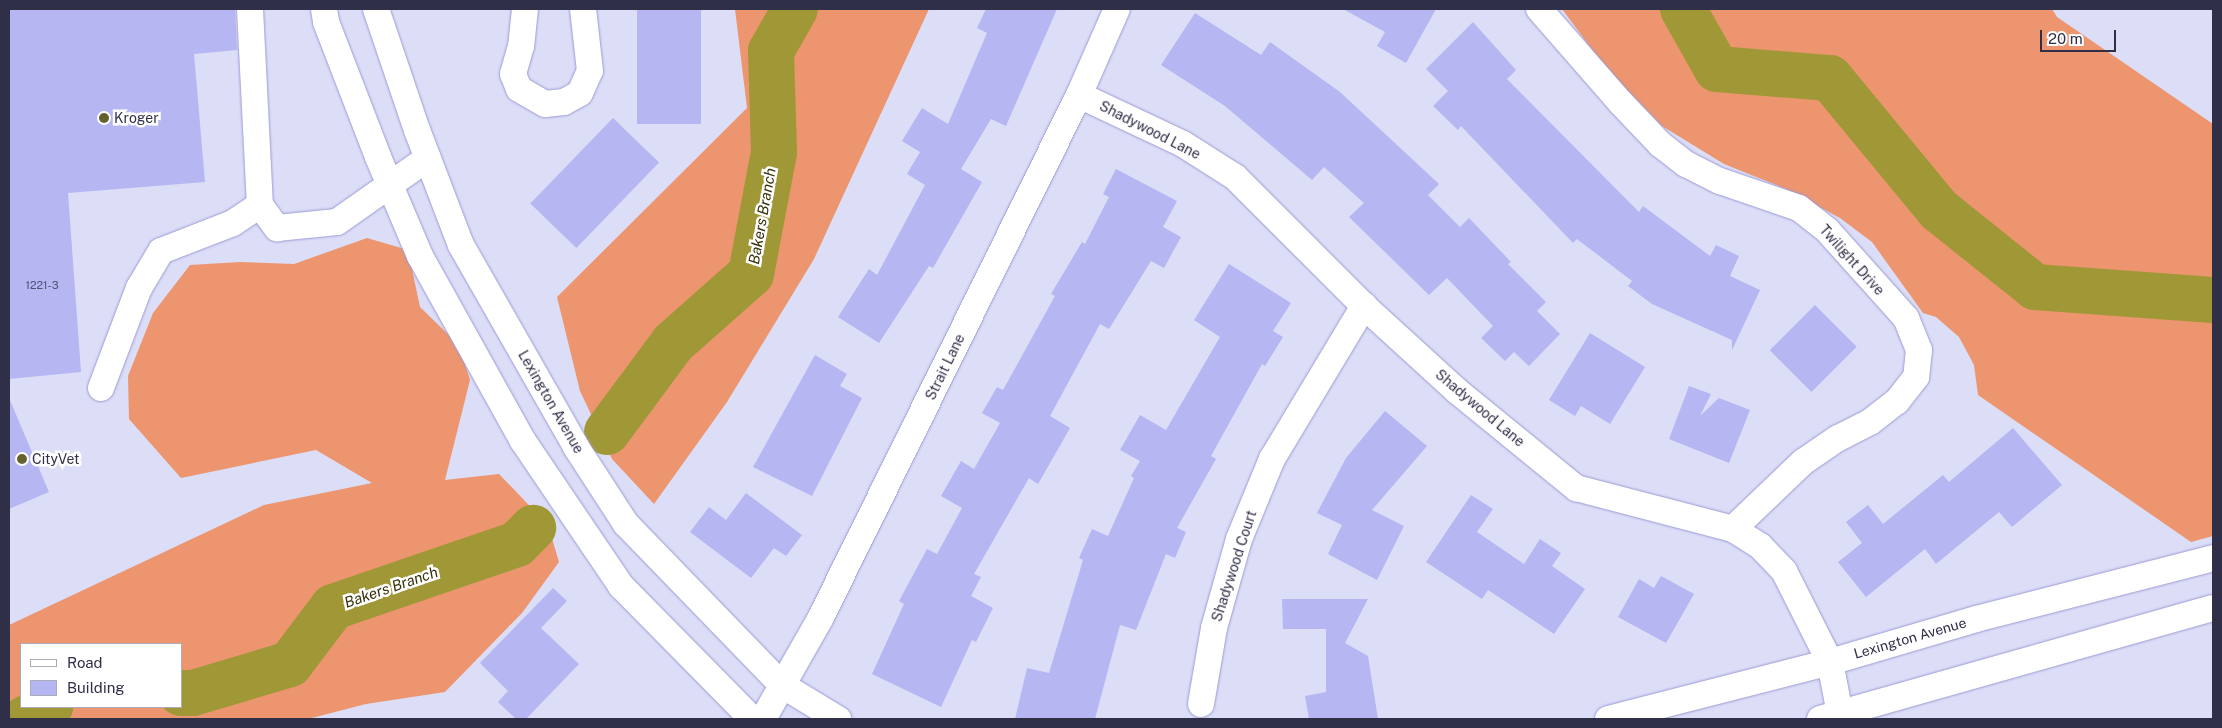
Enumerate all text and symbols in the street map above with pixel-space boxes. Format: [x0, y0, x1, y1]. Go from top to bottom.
scale bar [2042, 20, 2118, 52]
text: 20 m [2048, 30, 2083, 47]
street label: Shadywood Lane [1097, 97, 1203, 163]
place label: Kroger [114, 110, 159, 126]
marker: Kroger [98, 112, 110, 124]
water label: Bakers Branch [745, 166, 779, 266]
street label: Twilight Drive [1816, 221, 1888, 299]
house number: 1221-3 [25, 278, 59, 292]
street label: Strait Lane [922, 331, 968, 403]
street label: Lexington Avenue [515, 347, 587, 457]
street label: Shadywood Lane [1432, 366, 1528, 450]
place label: CityVet [32, 451, 80, 467]
marker: CityVet [16, 453, 28, 465]
street label: Shadywood Court [1208, 508, 1260, 624]
water label: Bakers Branch [342, 563, 440, 611]
street label: Lexington Avenue [1852, 614, 1968, 662]
legend [20, 643, 182, 708]
text: Road [67, 654, 103, 671]
text: Building [67, 679, 125, 696]

